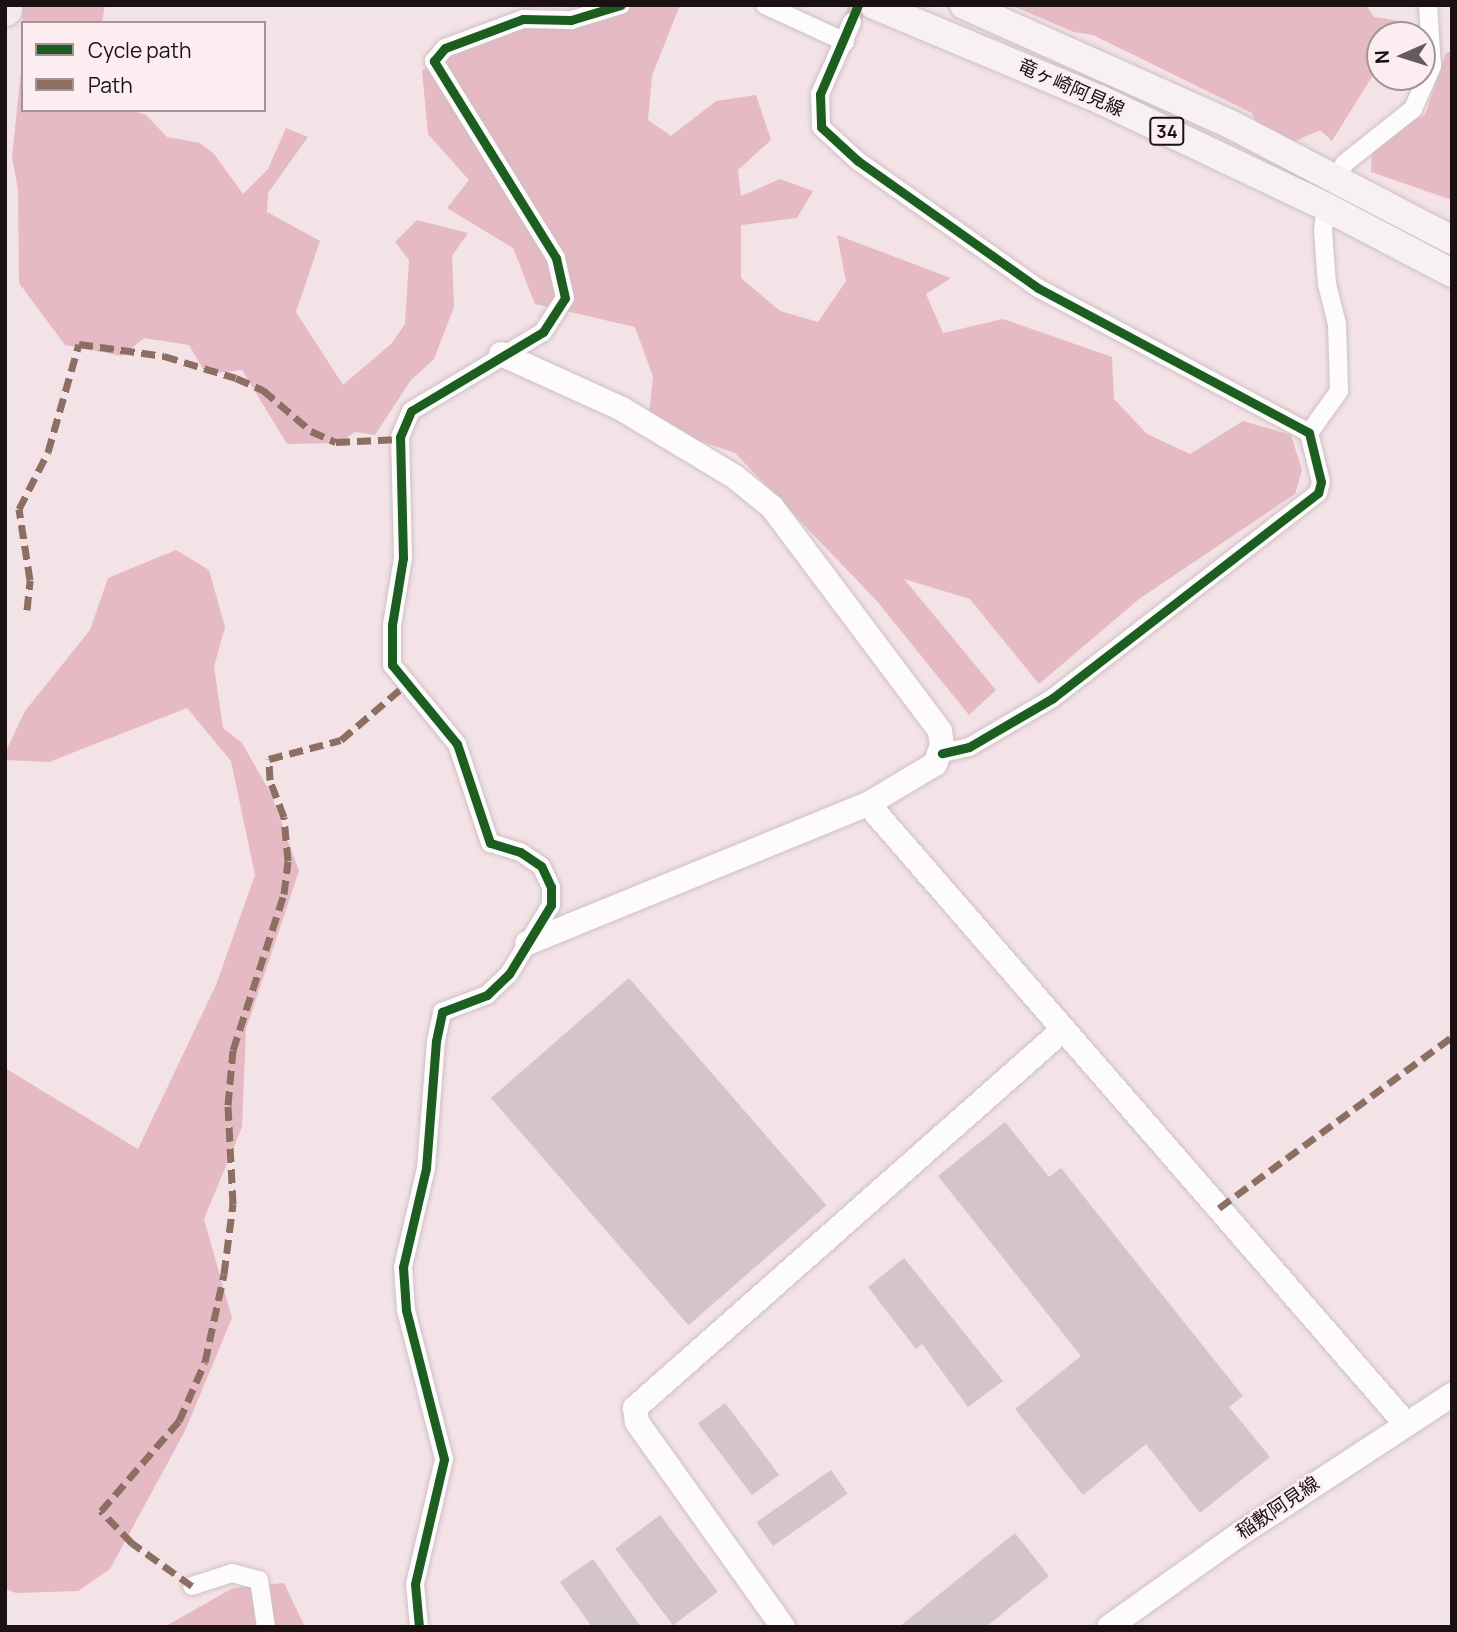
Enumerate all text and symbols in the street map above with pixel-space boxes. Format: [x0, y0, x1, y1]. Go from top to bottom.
legend [21, 21, 266, 112]
north arrow [1366, 21, 1436, 91]
text: Cycle path [88, 36, 191, 64]
text: N [1369, 49, 1395, 64]
street label: 竜ヶ崎阿見線 [1014, 54, 1128, 122]
text: Path [88, 71, 133, 99]
road number: 34 [1148, 116, 1186, 146]
street label: 稲敷阿見線 [1232, 1472, 1324, 1544]

